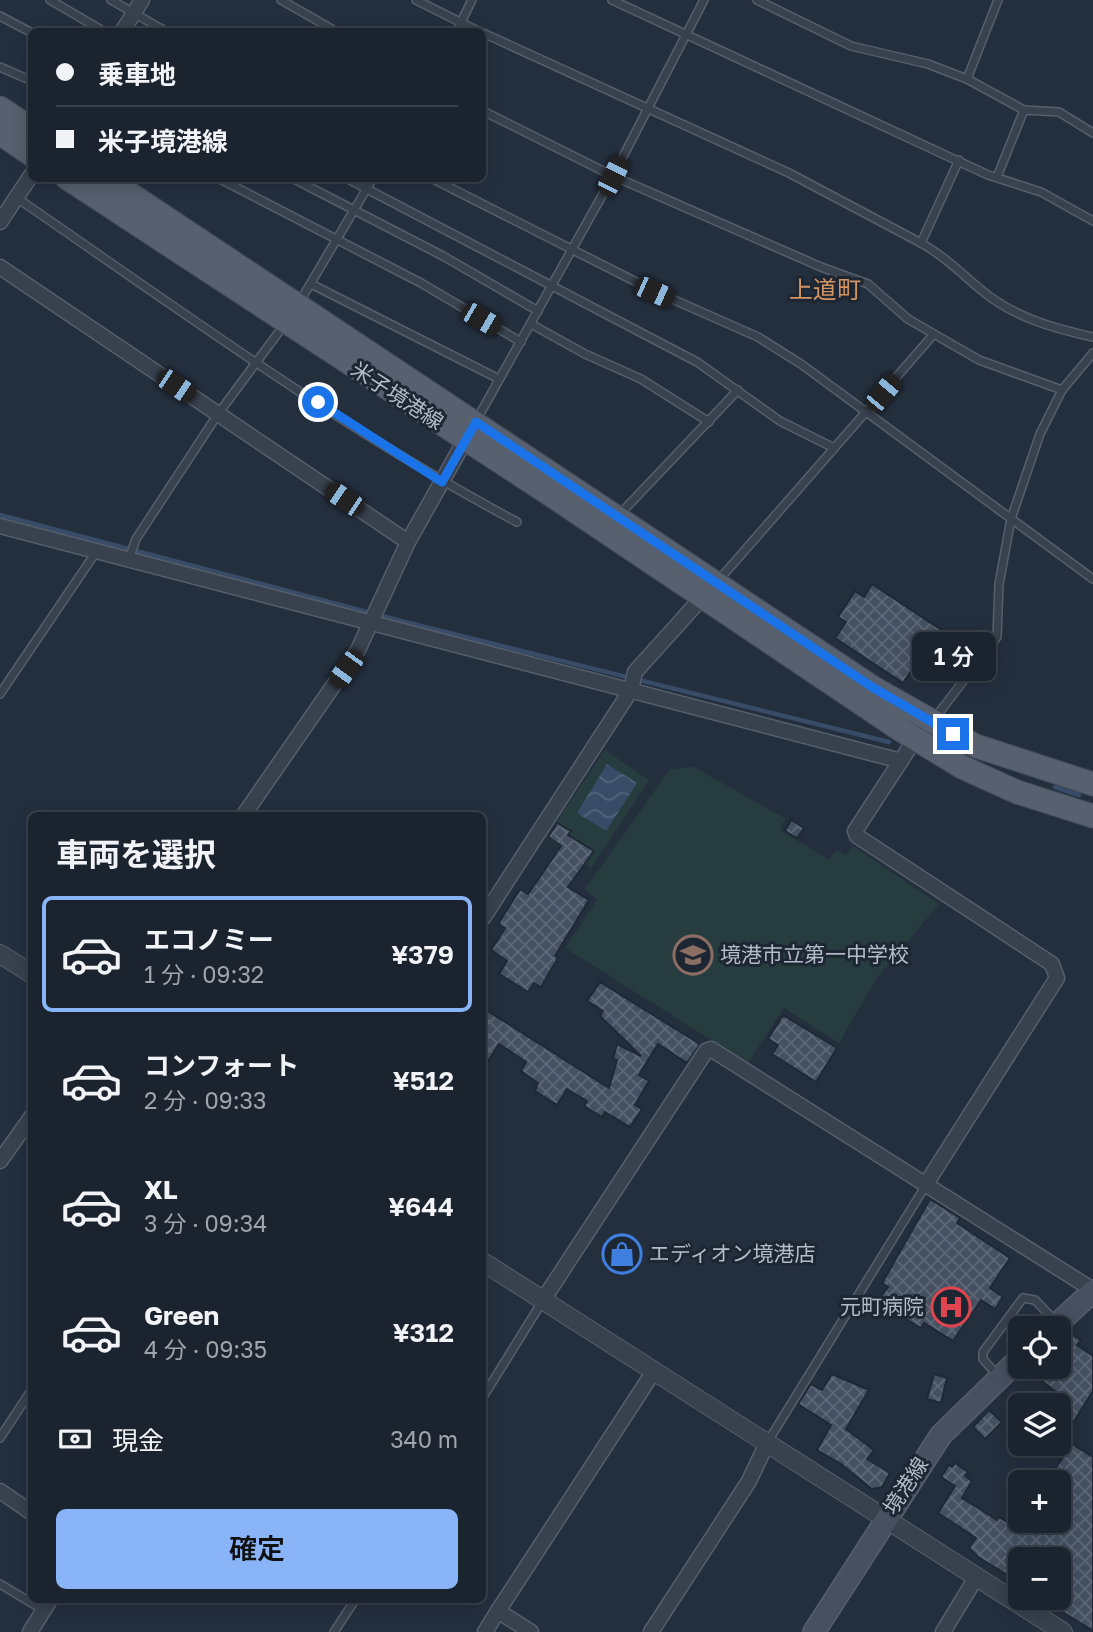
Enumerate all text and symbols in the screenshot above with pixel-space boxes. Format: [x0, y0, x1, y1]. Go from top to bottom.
text: 乗車地 [98, 59, 176, 90]
text: 米子境港線 [98, 126, 228, 157]
car [595, 153, 632, 199]
car [631, 274, 678, 310]
district label: 上道町 [789, 274, 861, 303]
car [458, 299, 505, 339]
street label: 米子境港線 [346, 356, 449, 435]
car [153, 366, 200, 406]
car [862, 370, 905, 416]
route start [302, 386, 334, 418]
car [321, 479, 368, 519]
callout: 1 分 [911, 632, 995, 682]
text: 1 分 [934, 642, 974, 670]
car [326, 646, 367, 692]
route end [937, 718, 969, 750]
text: 車両を選択 [56, 835, 216, 873]
icon: car [60, 923, 123, 986]
text: エコノミー [144, 924, 274, 955]
school or university icon: 境港市立第一中学校 [672, 934, 714, 976]
text: ¥379 [391, 939, 454, 970]
place label: 境港市立第一中学校 [720, 941, 909, 967]
text: 1 分 · 09:32 [144, 960, 264, 988]
icon: car [60, 1049, 123, 1112]
text: コンフォート [144, 1050, 299, 1081]
text: ¥512 [393, 1065, 454, 1096]
text: 2 分 · 09:33 [144, 1086, 266, 1114]
text: XL [144, 1174, 178, 1205]
icon: car [60, 1175, 123, 1238]
text: ¥644 [388, 1191, 454, 1222]
text: 3 分 · 09:34 [144, 1209, 267, 1237]
shop icon: エディオン境港店 [601, 1233, 643, 1275]
place label: エディオン境港店 [649, 1240, 816, 1266]
hospital icon: 元町病院 [930, 1286, 972, 1328]
place label: 元町病院 [840, 1293, 924, 1319]
text: Green [144, 1300, 219, 1331]
icon: car [60, 1301, 123, 1364]
map controls [1008, 1316, 1071, 1610]
button: locate [1008, 1316, 1071, 1379]
text: ¥312 [393, 1317, 454, 1348]
text: 4 分 · 09:35 [144, 1335, 267, 1363]
button: layers [1008, 1393, 1071, 1456]
icon: cash [56, 1420, 94, 1458]
text: 現金 [112, 1425, 164, 1456]
text: 340 m [390, 1425, 458, 1453]
street label: 境港線 [877, 1452, 933, 1519]
button: + [1008, 1470, 1071, 1533]
button: 確定 [56, 1509, 458, 1589]
button: − [1008, 1547, 1071, 1610]

